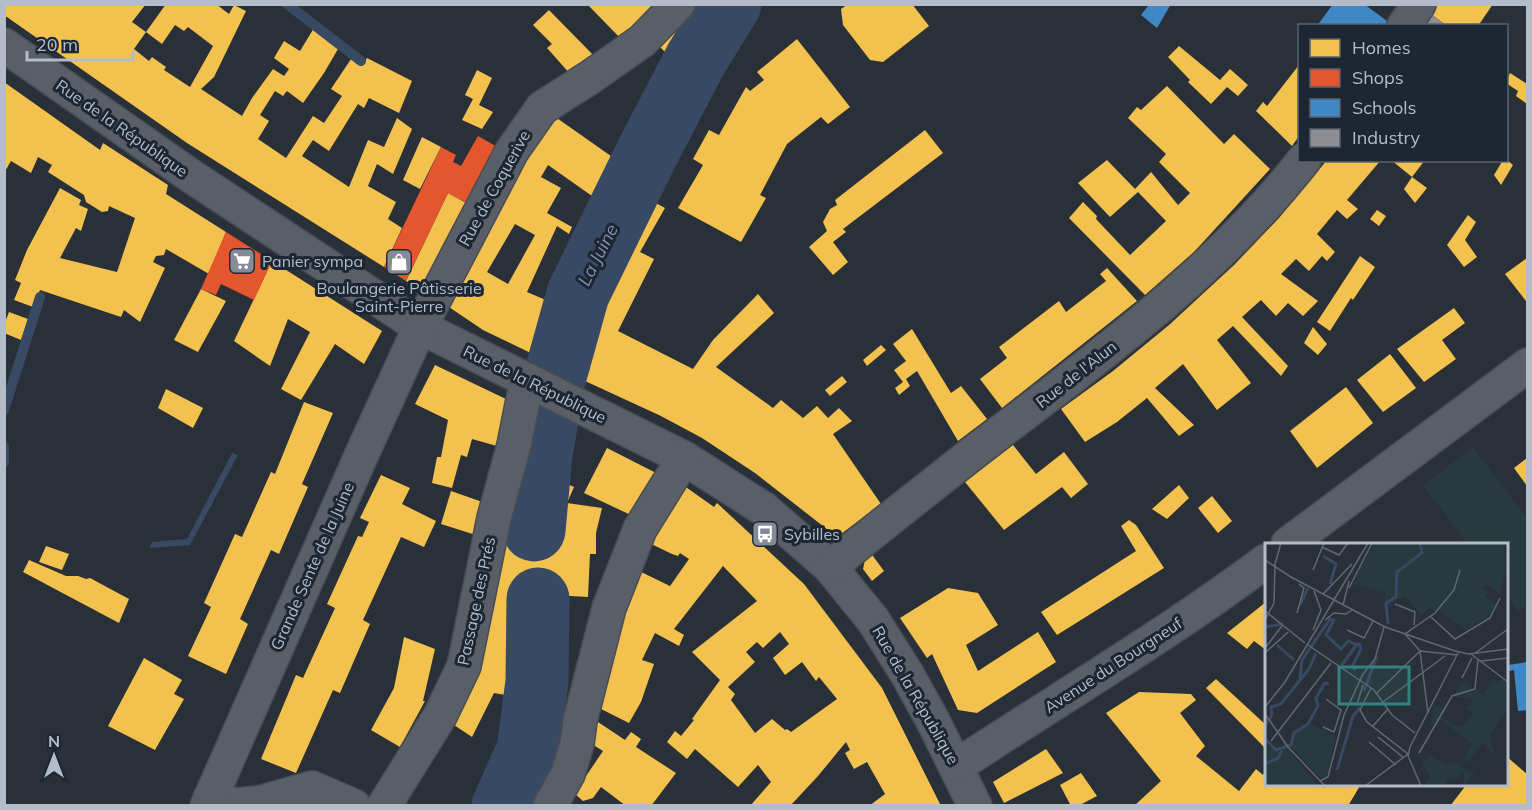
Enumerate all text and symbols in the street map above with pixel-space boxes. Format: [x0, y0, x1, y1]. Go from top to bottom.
scale bar [27, 24, 134, 62]
legend [1298, 24, 1508, 162]
text: 20 m [36, 33, 78, 56]
text: Homes [1352, 36, 1411, 59]
text: Shops [1352, 66, 1404, 89]
street label: Rue de la République [52, 75, 192, 181]
text: Schools [1352, 96, 1417, 119]
text: Industry [1352, 126, 1421, 149]
street label: Rue de Coquerive [454, 127, 534, 249]
water label: La Juine [572, 220, 623, 290]
supermarket icon: Panier sympa [227, 246, 257, 276]
shop icon: Boulangerie Pâtisserie Saint-Pierre [384, 247, 414, 277]
place label: Panier sympa [262, 251, 363, 271]
place label: Boulangerie Pâtisserie Saint-Pierre [316, 278, 482, 316]
street label: Rue de l'Alun [1032, 336, 1120, 412]
street label: Rue de la République [460, 341, 610, 427]
street label: Grande Sente de la Juine [266, 479, 358, 653]
bus stop icon: Sybilles [750, 519, 780, 549]
place label: Sybilles [784, 524, 840, 544]
street label: Passage des Prés [453, 535, 499, 667]
inset map [1265, 543, 1508, 786]
street label: Avenue du Bourgneuf [1040, 613, 1186, 717]
street label: Rue de la République [868, 622, 964, 768]
north arrow [24, 726, 84, 786]
text: N [48, 731, 60, 751]

